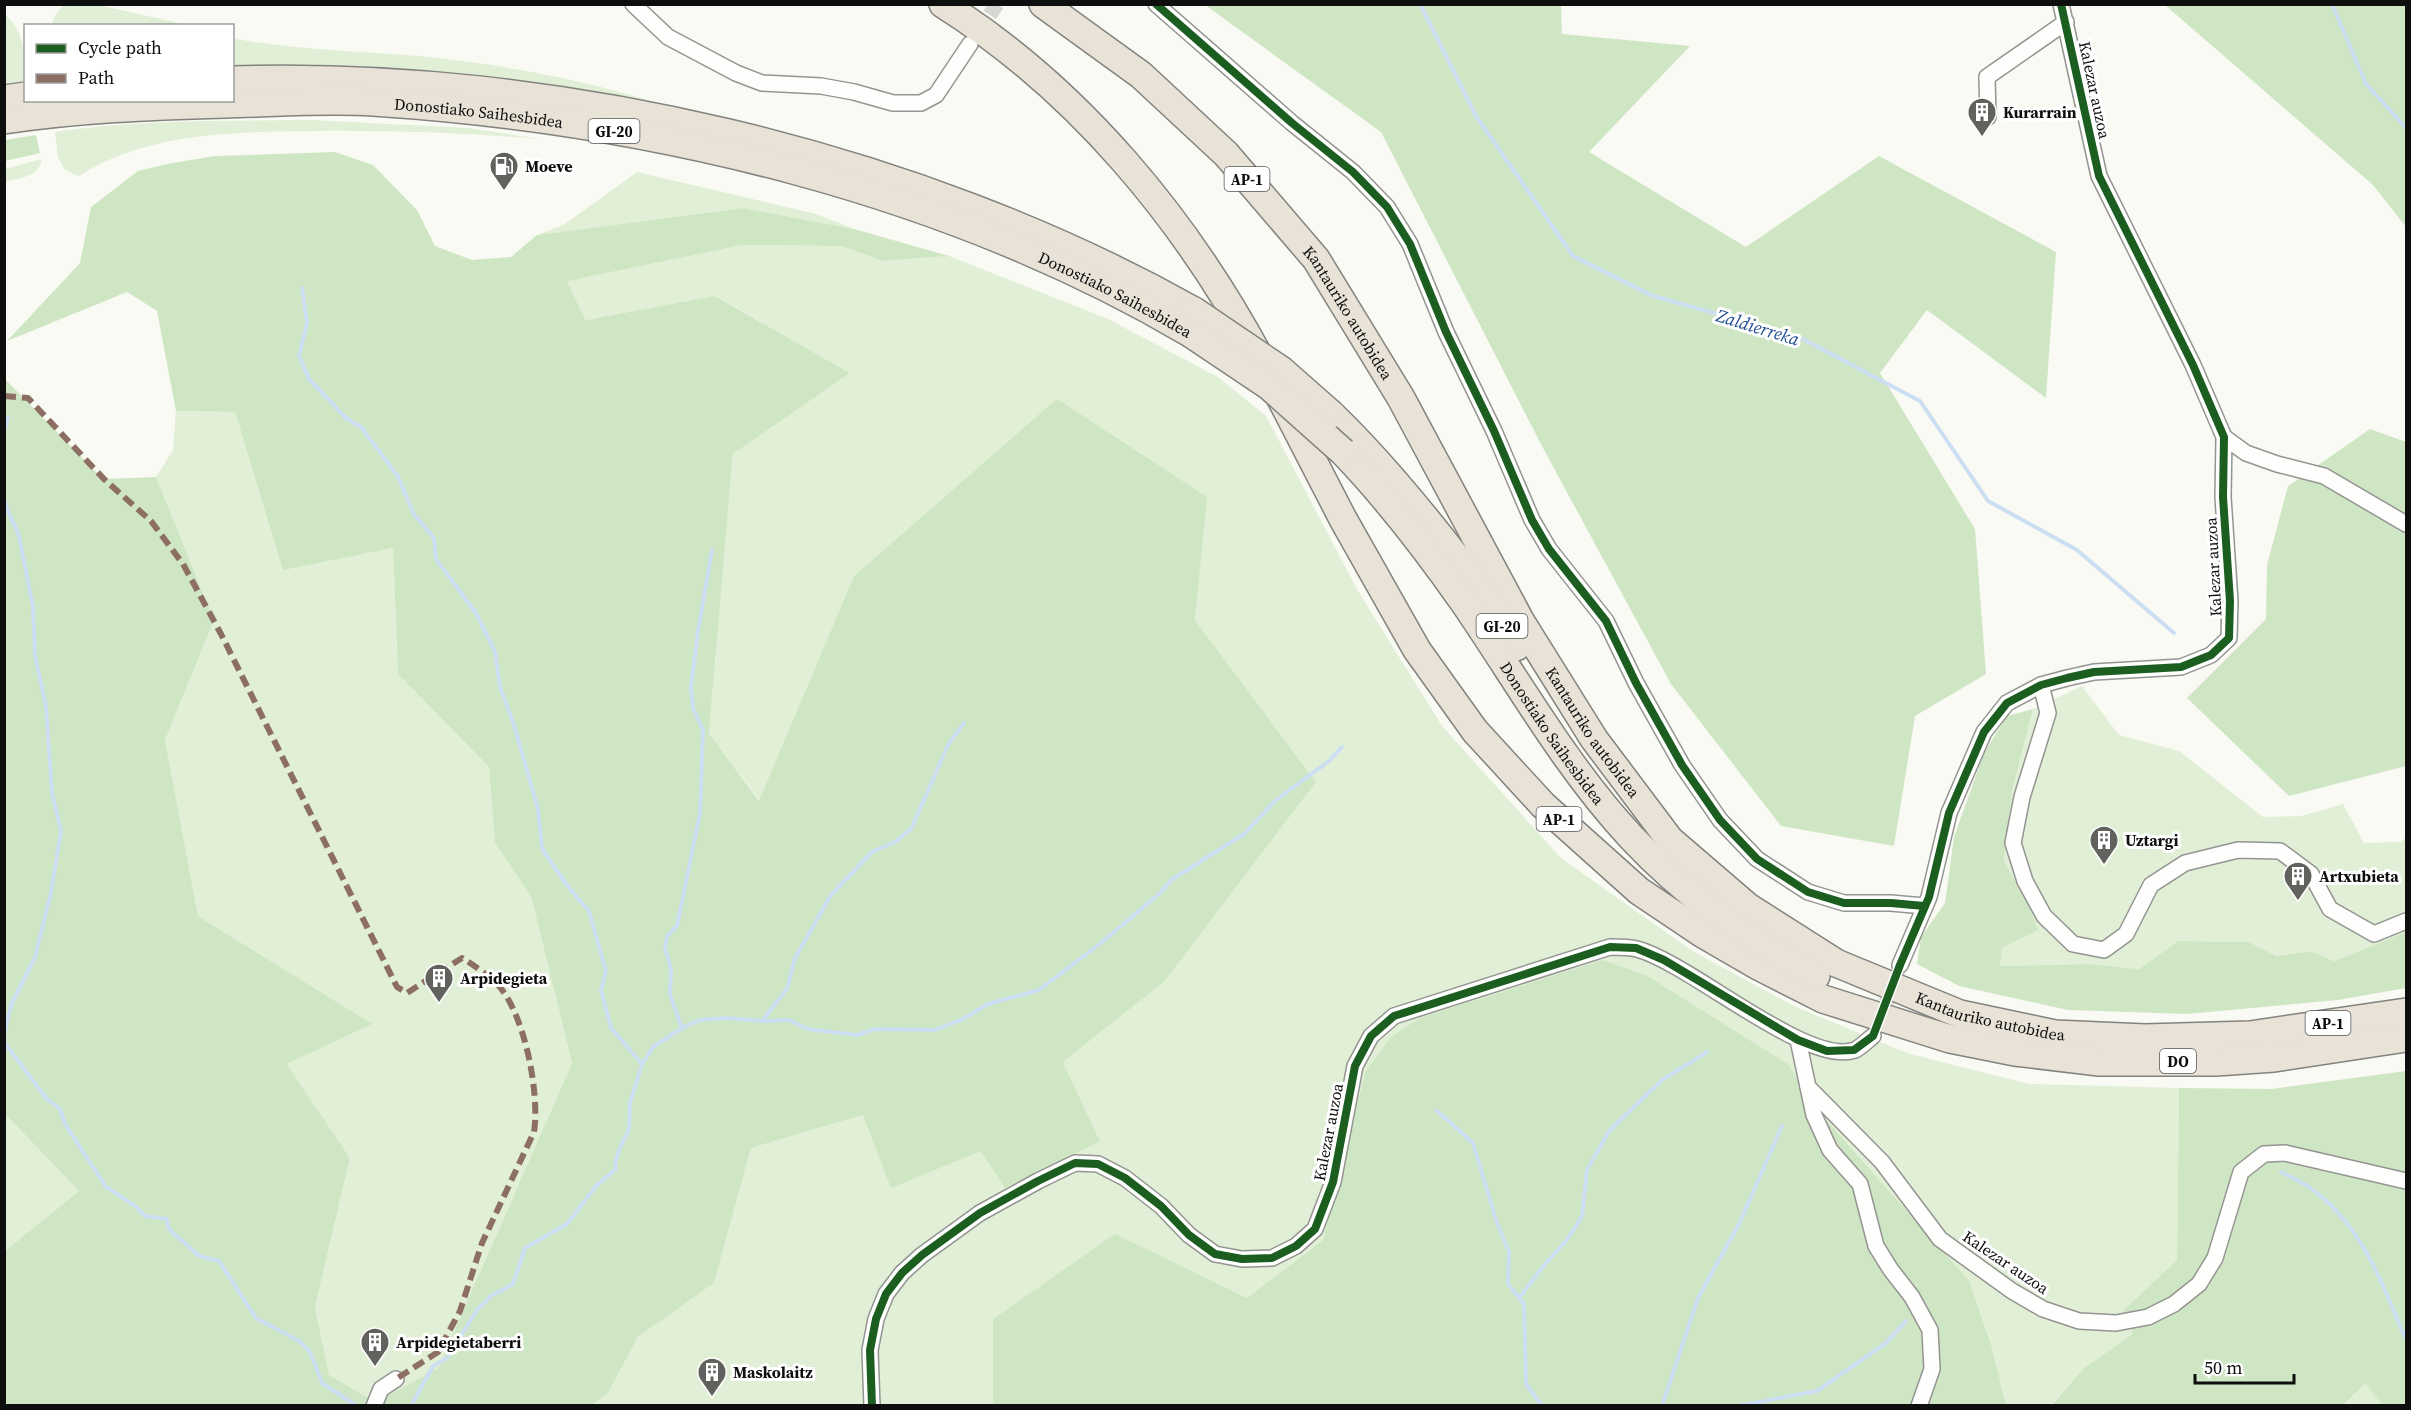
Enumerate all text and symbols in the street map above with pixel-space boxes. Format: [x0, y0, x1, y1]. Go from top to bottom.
legend [24, 24, 234, 102]
text: Cycle path [78, 35, 162, 60]
street label: Kalezar auzoa [2074, 39, 2116, 142]
text: Path [78, 65, 115, 90]
street label: Donostiako Saihesbidea [393, 92, 565, 133]
building icon: Kurarrain [1966, 96, 1998, 138]
place label: Kurarrain [2003, 101, 2077, 123]
road number: GI-20 [588, 119, 640, 143]
fuel station icon: Moeve [488, 150, 520, 192]
place label: Moeve [525, 155, 573, 177]
road number: AP-1 [1224, 167, 1270, 191]
street label: Kantauriko autobidea [1298, 241, 1399, 385]
street label: Donostiako Saihesbidea [1035, 246, 1197, 343]
water label: Zaldierreka [1713, 302, 1803, 352]
street label: Kalezar auzoa [2199, 516, 2227, 617]
road number: GI-20 [1476, 614, 1528, 638]
street label: Donostiako Saihesbidea [1495, 657, 1610, 810]
street label: Kantauriko autobidea [1541, 662, 1646, 803]
road number: AP-1 [1536, 807, 1582, 831]
building icon: Uztargi [2088, 824, 2120, 866]
place label: Uztargi [2125, 829, 2179, 851]
building icon: Artxubieta [2282, 860, 2314, 902]
place label: Artxubieta [2319, 865, 2399, 887]
building icon: Arpidegieta [423, 962, 455, 1004]
place label: Arpidegieta [460, 967, 548, 989]
street label: Kantauriko autobidea [1912, 986, 2066, 1045]
road number: AP-1 [2306, 1011, 2350, 1035]
road number: DO [2160, 1049, 2196, 1073]
street label: Kalezar auzoa [1308, 1080, 1348, 1183]
street label: Kalezar auzoa [1959, 1225, 2054, 1299]
building icon: Arpidegietaberri [359, 1326, 391, 1368]
place label: Arpidegietaberri [396, 1331, 521, 1353]
scale bar [2195, 1347, 2294, 1385]
text: 50 m [2204, 1355, 2242, 1380]
building icon: Maskolaitz [696, 1356, 728, 1398]
place label: Maskolaitz [733, 1361, 813, 1383]

